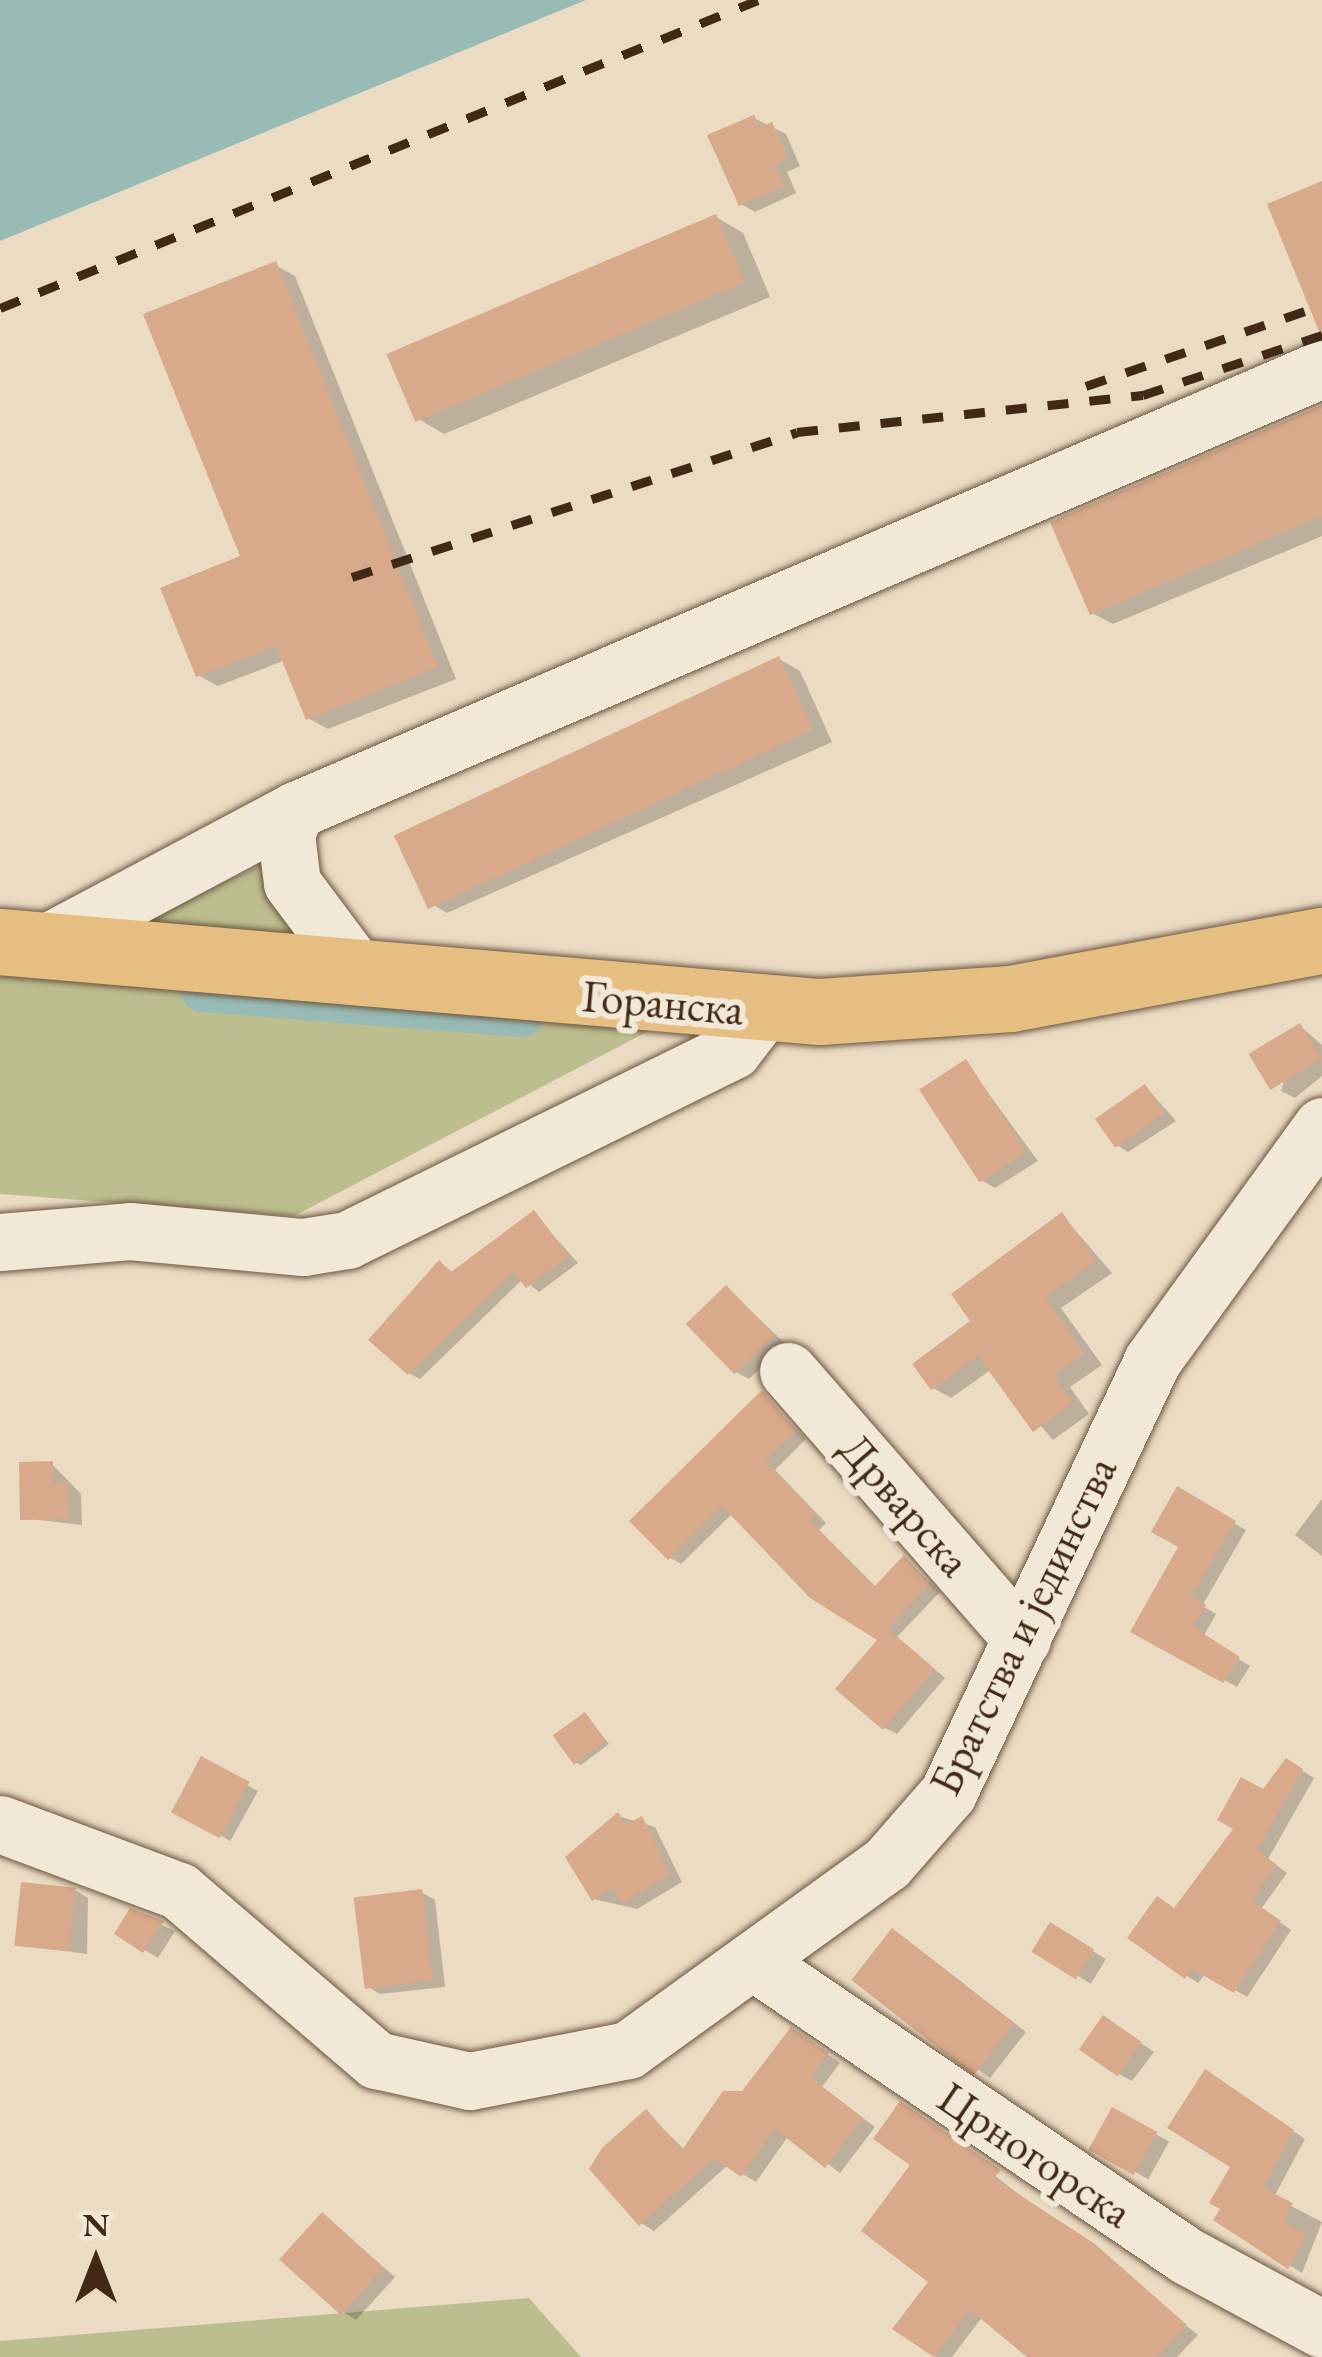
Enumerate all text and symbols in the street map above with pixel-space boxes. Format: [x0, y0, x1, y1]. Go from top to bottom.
street label: Горанска [580, 969, 746, 1037]
street label: Дрварска [828, 1422, 982, 1588]
street label: Братства и јединства [918, 1448, 1128, 1804]
street label: Црногорска [928, 2071, 1142, 2239]
north arrow [36, 2201, 156, 2321]
text: N [83, 2203, 109, 2246]

